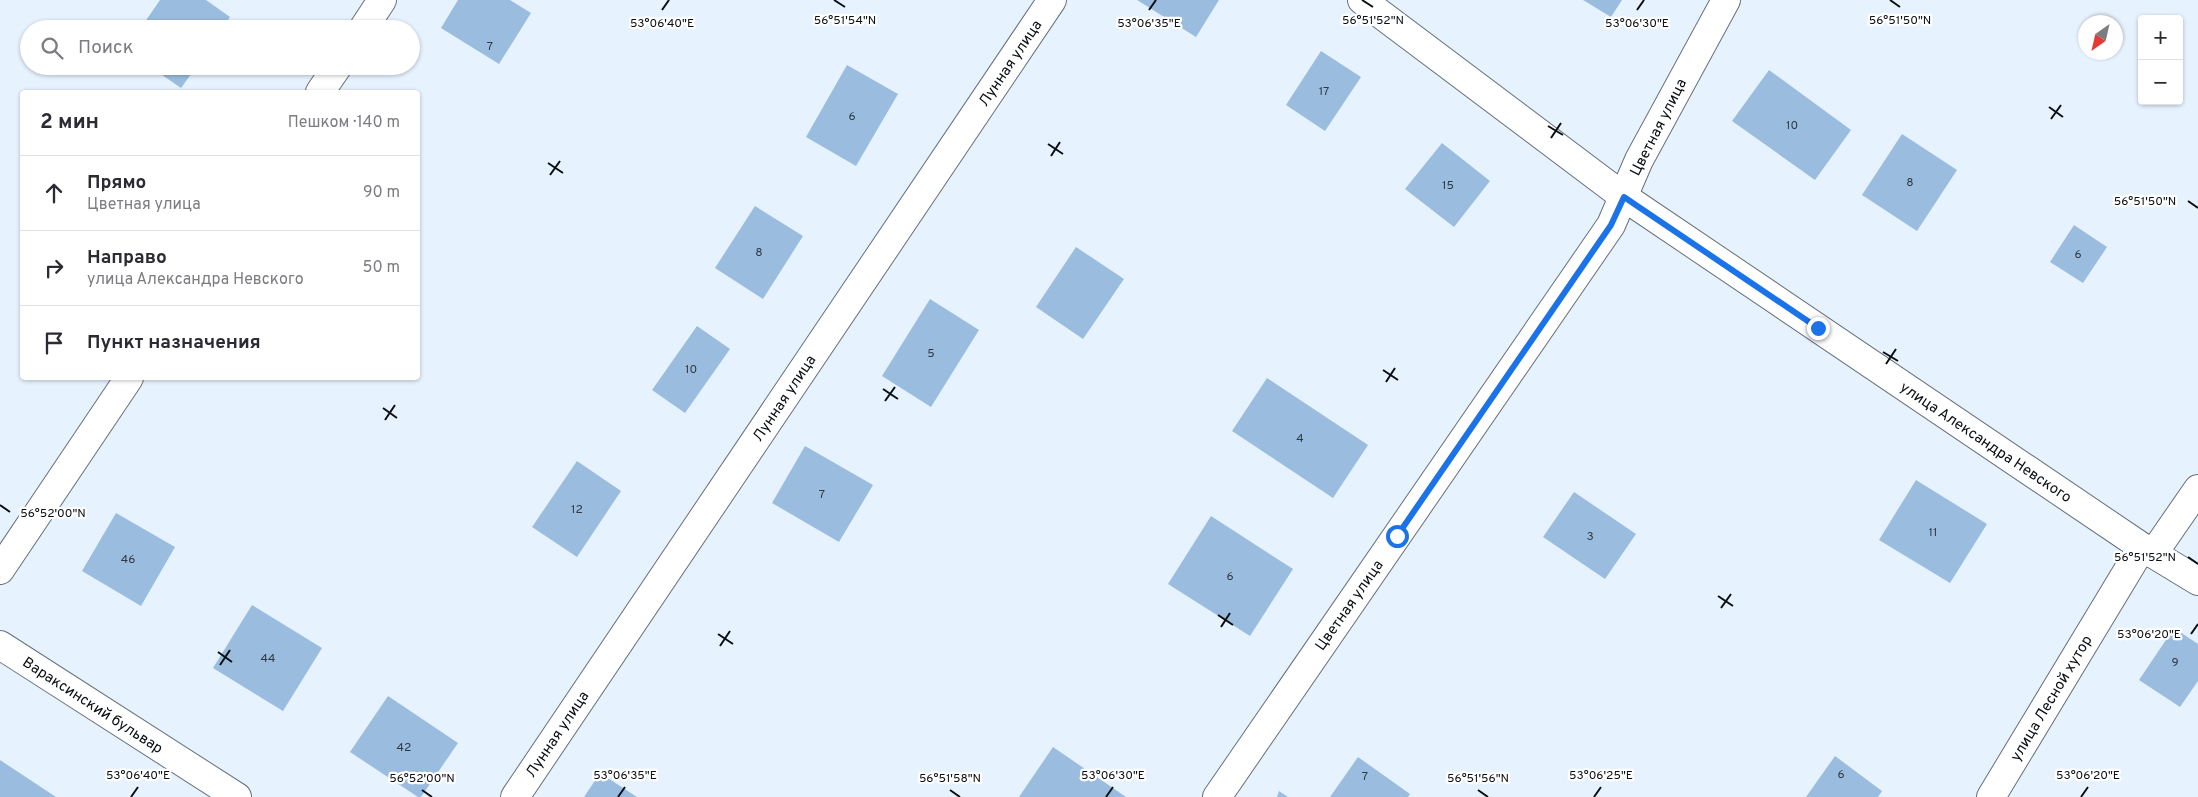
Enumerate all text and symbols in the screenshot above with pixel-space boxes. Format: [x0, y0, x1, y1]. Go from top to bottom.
text: 56°51'54"N [814, 13, 876, 29]
text: 56°51'52"N [1342, 13, 1404, 29]
text: 56°51'50"N [1869, 13, 1931, 29]
north arrow [2078, 15, 2123, 60]
map controls [2138, 15, 2183, 105]
button: + [2138, 15, 2183, 60]
text: 53°06'40"E [630, 16, 694, 32]
text: 53°06'35"E [1117, 16, 1181, 32]
text: 53°06'30"E [1605, 16, 1669, 32]
street label: Лунная улица [975, 17, 1047, 111]
search box [20, 20, 420, 75]
icon: search [38, 34, 66, 62]
text: Поиск [78, 36, 134, 60]
house number: 7 [487, 39, 493, 55]
button: − [2138, 60, 2183, 105]
street label: Цветная улица [1627, 76, 1692, 179]
house number: 17 [1319, 84, 1329, 100]
text: 2 мин [40, 109, 99, 136]
house number: 6 [848, 109, 856, 125]
text: Пешком · 140 m [288, 113, 400, 133]
house number: 10 [1786, 118, 1798, 134]
text: Прямо [87, 171, 146, 195]
house number: 8 [1906, 175, 1914, 191]
house number: 15 [1442, 178, 1454, 194]
icon: ahead [40, 179, 68, 207]
text: 90 m [363, 183, 400, 203]
text: 56°51'50"N [2114, 194, 2176, 210]
text: Цветная улица [87, 195, 201, 215]
house number: 8 [755, 245, 763, 261]
text: Направо [87, 246, 167, 270]
house number: 6 [2074, 247, 2082, 263]
icon: right [40, 254, 68, 282]
text: 50 m [363, 258, 400, 278]
text: улица Александра Невского [87, 270, 304, 290]
route end [1807, 317, 1830, 340]
icon: arrive [40, 329, 68, 357]
text: Пункт назначения [87, 331, 261, 355]
house number: 5 [927, 346, 935, 362]
street label: Лунная улица [749, 352, 821, 446]
house number: 10 [685, 362, 697, 378]
street label: улица Александра Невского [1896, 379, 2075, 508]
house number: 4 [1296, 431, 1304, 447]
house number: 7 [819, 487, 825, 503]
house number: 12 [571, 502, 583, 518]
text: 56°52'00"N [20, 506, 86, 522]
route start [1386, 525, 1409, 548]
house number: 11 [1929, 525, 1937, 541]
house number: 3 [1586, 529, 1594, 545]
text: 56°51'52"N [2114, 550, 2176, 566]
house number: 46 [121, 552, 135, 568]
street label: Цветная улица [1312, 557, 1389, 655]
house number: 6 [1226, 569, 1234, 585]
text: 53°06'20"E [2117, 627, 2181, 643]
street label: улица Лесной хутор [2007, 632, 2097, 765]
house number: 44 [261, 651, 275, 667]
street label: Вараксинский бульвар [18, 654, 166, 759]
house number: 9 [2171, 655, 2179, 671]
street label: Лунная улица [522, 688, 594, 782]
house number: 42 [397, 740, 411, 756]
house number: 6 [1837, 767, 1845, 783]
text: 53°06'40"E [106, 768, 170, 784]
text: 53°06'35"E [593, 768, 657, 784]
text: 53°06'30"E [1081, 768, 1145, 784]
text: 53°06'25"E [1569, 768, 1633, 784]
text: 53°06'20"E [2056, 768, 2120, 784]
house number: 7 [1362, 769, 1368, 785]
text: 56°52'00"N [389, 771, 455, 787]
text: 56°51'58"N [919, 771, 981, 787]
text: 56°51'56"N [1447, 771, 1509, 787]

